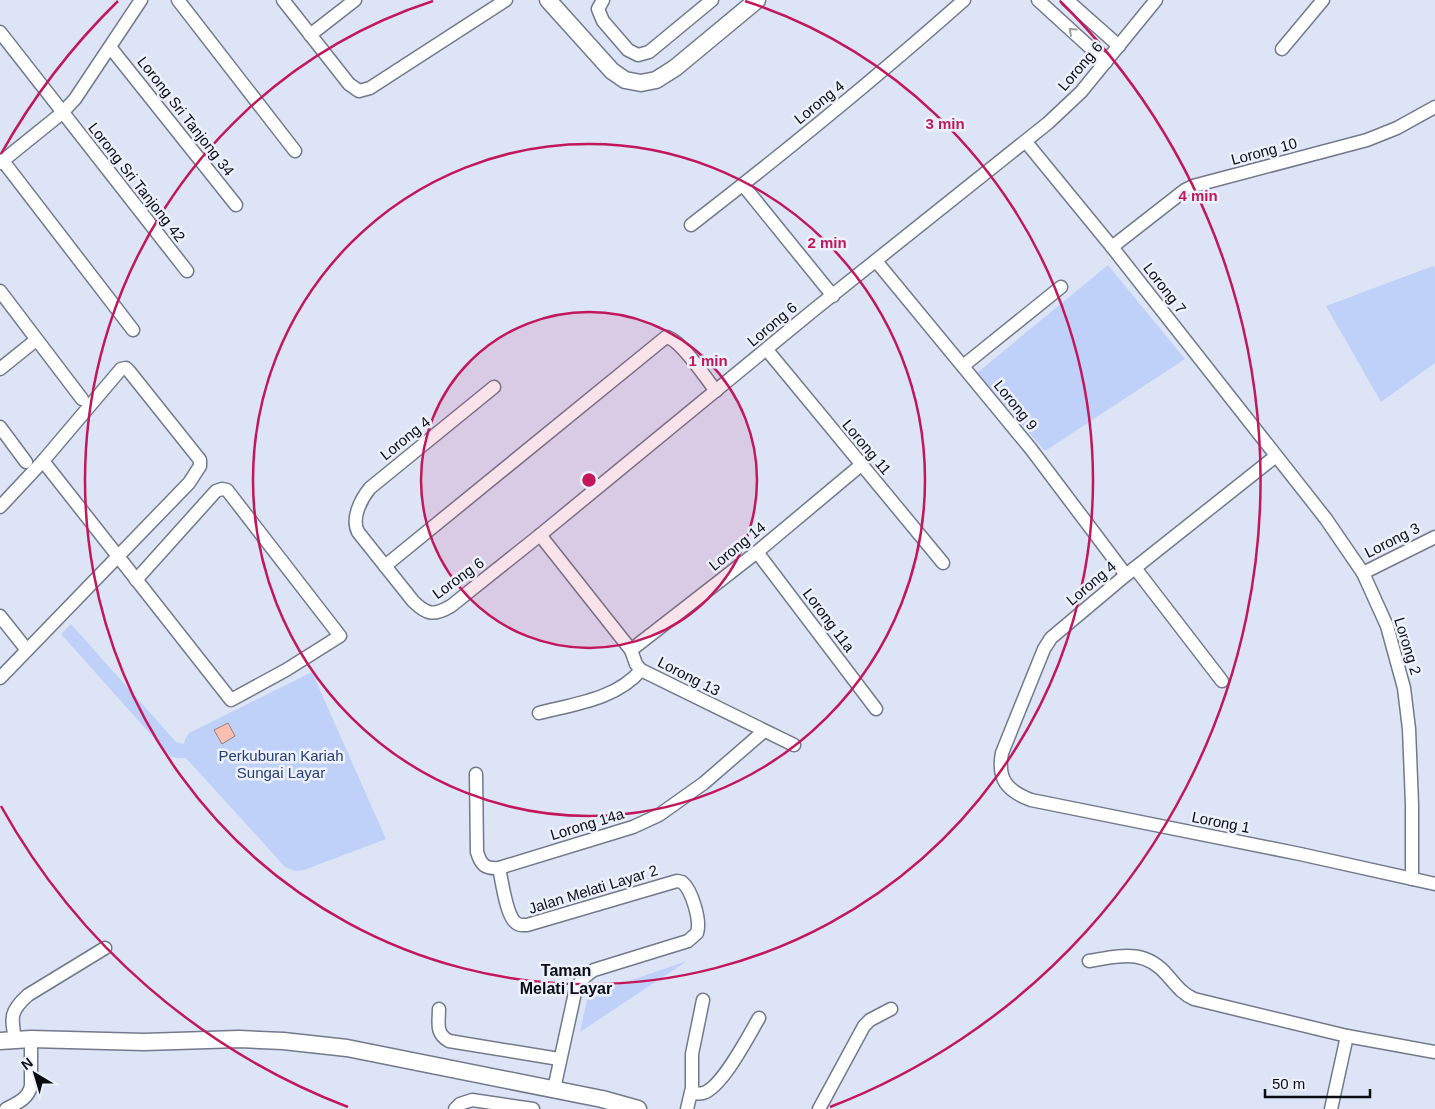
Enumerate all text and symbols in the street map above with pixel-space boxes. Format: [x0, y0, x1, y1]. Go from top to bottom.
one-way arrow [1068, 28, 1077, 37]
street label: Lorong 6 [1054, 38, 1106, 94]
street label: Lorong Sri Tanjong 34 [134, 53, 238, 179]
street label: Lorong 4 [791, 77, 847, 127]
text: 3 min [925, 115, 965, 132]
street label: Lorong Sri Tanjong 42 [85, 119, 189, 245]
street label: Lorong 10 [1229, 134, 1299, 168]
text: 4 min [1178, 187, 1218, 204]
text: 2 min [807, 234, 847, 251]
street label: Lorong 7 [1140, 259, 1190, 317]
street label: Lorong 6 [744, 298, 800, 350]
text: 1 min [688, 352, 728, 369]
street label: Lorong 9 [991, 377, 1041, 433]
street label: Lorong 4 [377, 413, 433, 463]
street label: Lorong 11 [839, 416, 895, 478]
centre of rings [580, 471, 598, 489]
street label: Lorong 14 [705, 518, 769, 574]
street label: Lorong 3 [1362, 519, 1422, 561]
street label: Lorong 6 [429, 554, 487, 602]
street label: Lorong 4 [1063, 557, 1119, 609]
street label: Lorong 11a [800, 585, 859, 656]
street label: Lorong 2 [1391, 615, 1425, 677]
street label: Lorong 13 [655, 653, 723, 699]
park label: Perkuburan Kariah Sungai Layar [218, 747, 344, 781]
street label: Lorong 14a [548, 805, 626, 843]
street label: Lorong 1 [1190, 808, 1252, 836]
street label: Jalan Melati Layar 2 [526, 861, 660, 917]
district label: Taman Melati Layar [520, 962, 612, 997]
north arrow [10, 1049, 60, 1099]
text: N [18, 1054, 36, 1073]
scale bar [1265, 1066, 1370, 1098]
text: 50 m [1272, 1075, 1305, 1092]

